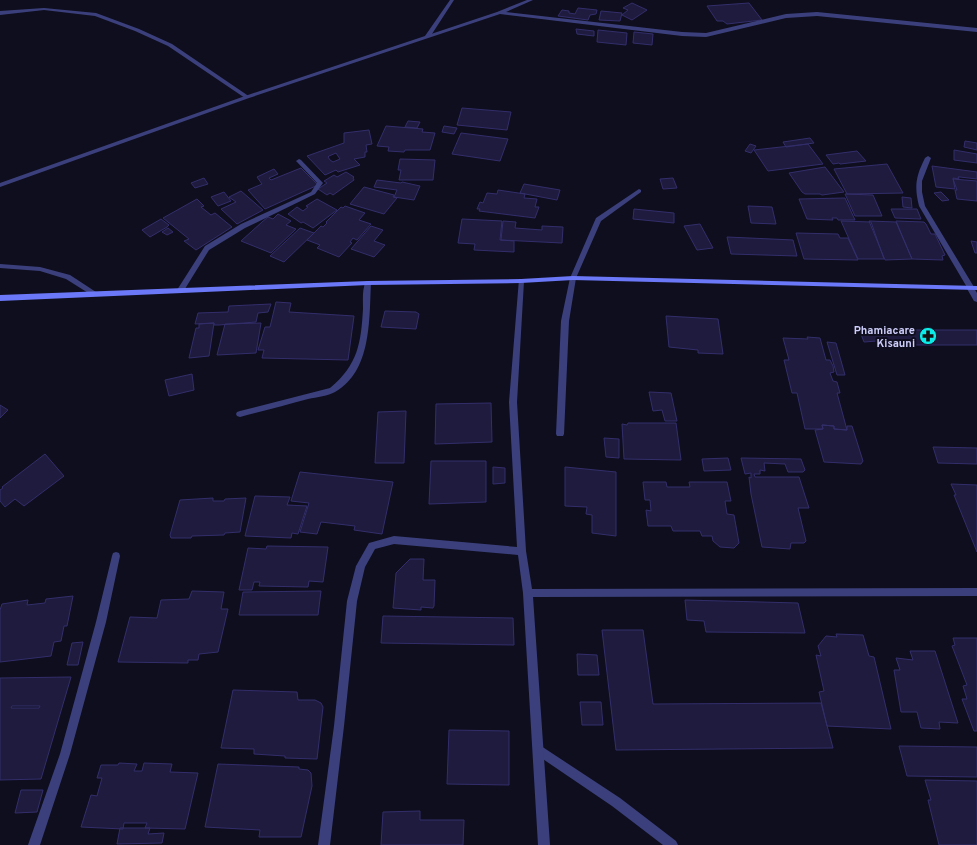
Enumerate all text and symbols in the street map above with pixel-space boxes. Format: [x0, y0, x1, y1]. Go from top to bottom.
place label: Phamiacare Kisauni [854, 324, 915, 351]
pharmacy icon: Phamiacare Kisauni [918, 326, 938, 346]

